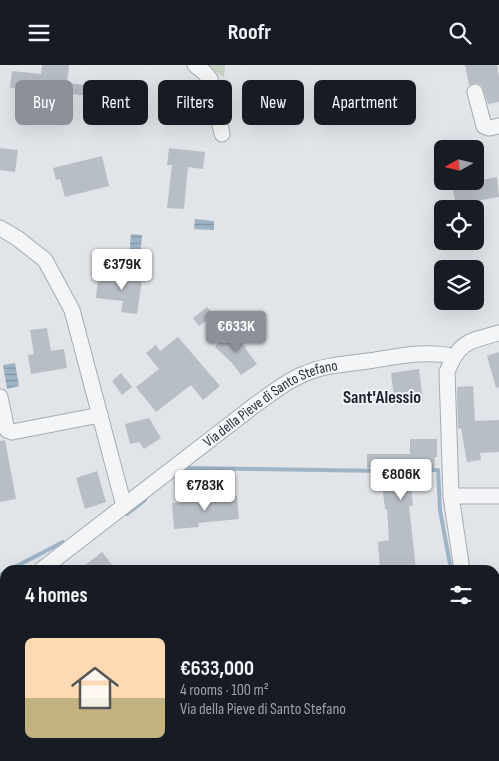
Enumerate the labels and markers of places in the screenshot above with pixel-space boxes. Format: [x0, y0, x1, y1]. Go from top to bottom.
pin: €379K [87, 249, 157, 291]
pin: €633K [201, 311, 271, 353]
pin: €806K [366, 459, 436, 501]
pin: €783K [170, 469, 240, 512]

